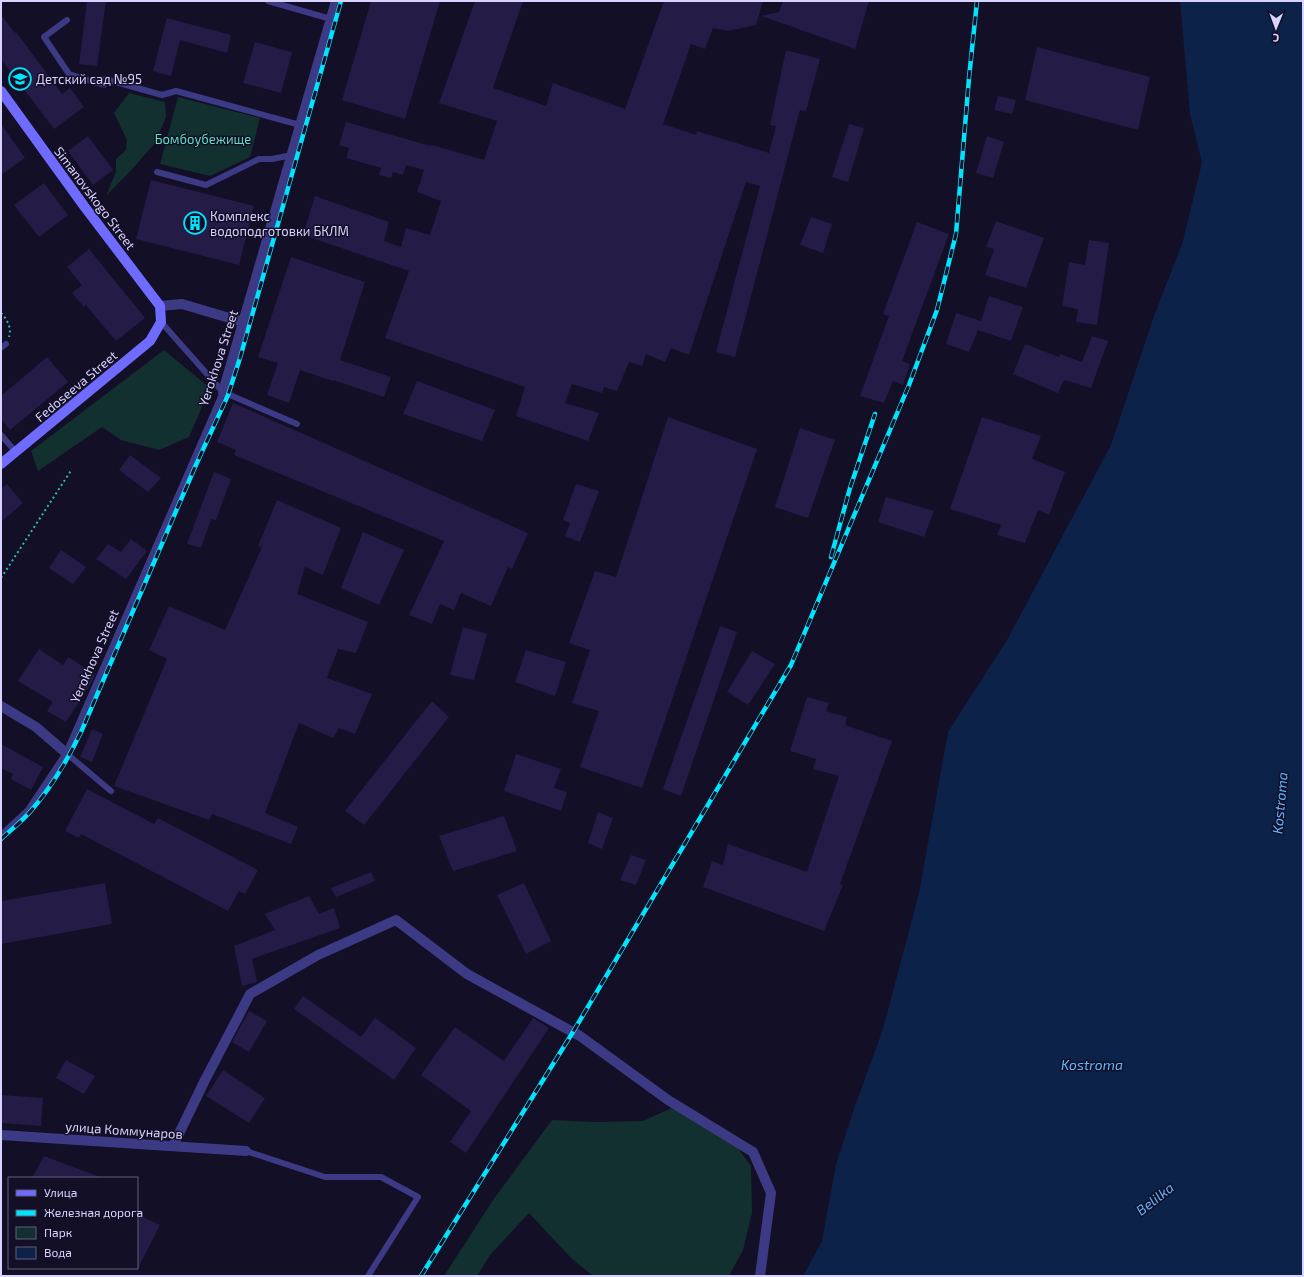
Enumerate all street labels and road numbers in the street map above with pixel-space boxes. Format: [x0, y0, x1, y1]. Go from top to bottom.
street label: Simanovskogo Street [51, 143, 139, 253]
street label: Yerokhova Street [195, 308, 241, 408]
street label: Fedoseeva Street [32, 347, 120, 425]
street label: Yerokhova Street [66, 607, 122, 705]
street label: улица Коммунаров [65, 1118, 183, 1142]

